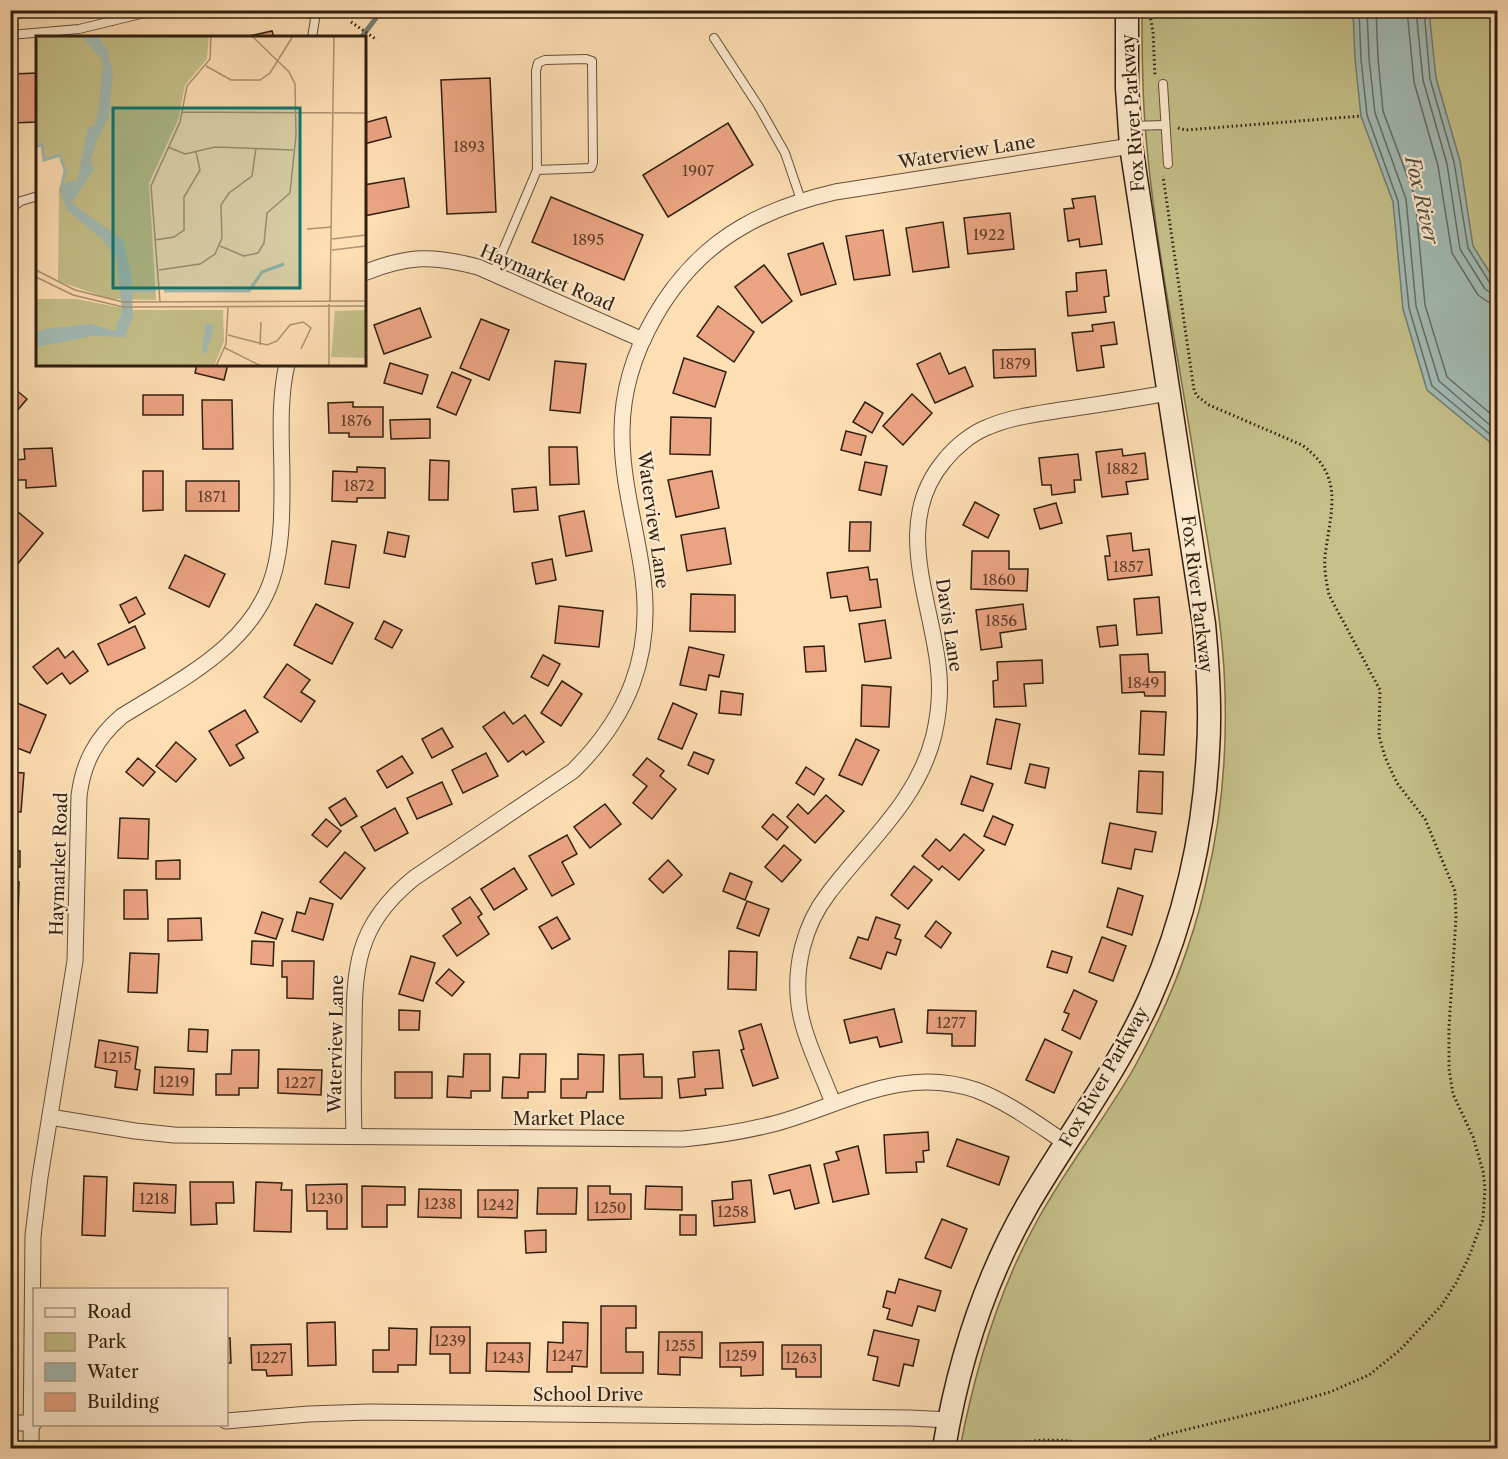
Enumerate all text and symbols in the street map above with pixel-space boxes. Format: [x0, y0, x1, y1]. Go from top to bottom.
street label: Fox River Parkway [1116, 32, 1149, 193]
inset map [36, 36, 366, 366]
street label: Waterview Lane [896, 130, 1037, 174]
house number: 1893 [453, 137, 485, 156]
water label: Fox River [1400, 152, 1444, 248]
house number: 1907 [682, 161, 715, 180]
house number: 1922 [973, 225, 1005, 244]
house number: 1895 [572, 230, 604, 249]
street label: Haymarket Road [477, 240, 617, 316]
house number: 1879 [999, 354, 1031, 373]
house number: 1876 [340, 411, 372, 430]
street label: Waterview Lane [632, 449, 674, 590]
house number: 1882 [1106, 459, 1138, 478]
house number: 1872 [343, 476, 375, 495]
house number: 1871 [198, 487, 227, 506]
street label: Fox River Parkway [1176, 514, 1218, 675]
house number: 1857 [1113, 557, 1144, 576]
house number: 1860 [982, 570, 1016, 589]
street label: Davis Lane [931, 577, 967, 673]
house number: 1856 [985, 611, 1017, 630]
house number: 1849 [1127, 673, 1159, 692]
street label: Haymarket Road [46, 792, 73, 936]
street label: Waterview Lane [324, 975, 348, 1114]
street label: Fox River Parkway [1055, 1002, 1154, 1151]
house number: 1277 [936, 1013, 966, 1032]
house number: 1215 [102, 1048, 132, 1067]
house number: 1219 [159, 1072, 189, 1091]
house number: 1227 [285, 1073, 316, 1092]
street label: Market Place [513, 1108, 625, 1130]
house number: 1218 [139, 1189, 169, 1208]
house number: 1230 [311, 1189, 343, 1208]
house number: 1238 [424, 1194, 456, 1213]
house number: 1242 [482, 1195, 514, 1214]
house number: 1250 [594, 1198, 626, 1217]
house number: 1258 [717, 1202, 749, 1221]
legend [33, 1288, 228, 1426]
text: Road [87, 1301, 132, 1323]
text: Park [87, 1331, 128, 1353]
house number: 1239 [434, 1331, 466, 1350]
house number: 1255 [664, 1336, 696, 1355]
house number: 1247 [552, 1346, 583, 1365]
house number: 1259 [725, 1346, 757, 1365]
house number: 1227 [256, 1348, 287, 1367]
house number: 1243 [492, 1348, 524, 1367]
house number: 1263 [785, 1348, 817, 1367]
text: Water [86, 1361, 139, 1383]
street label: School Drive [533, 1384, 643, 1406]
text: Building [87, 1391, 159, 1413]

